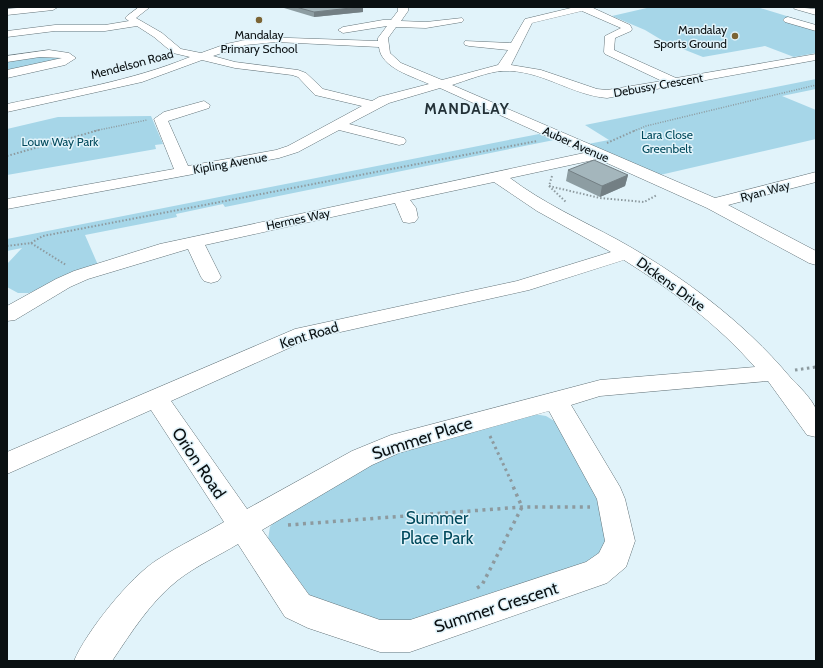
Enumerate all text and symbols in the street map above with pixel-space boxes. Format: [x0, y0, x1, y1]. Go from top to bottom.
marker: Mandalay Primary School [254, 15, 264, 25]
place label: Mandalay Sports Ground [653, 22, 727, 51]
place label: Mandalay Primary School [221, 27, 298, 56]
marker: Mandalay Sports Ground [730, 31, 740, 41]
street label: Mendelson Road [89, 46, 175, 82]
street label: Debussy Crescent [612, 70, 704, 100]
district label: MANDALAY [424, 100, 510, 118]
street label: Auber Avenue [541, 123, 611, 165]
park label: Lara Close Greenbelt [641, 127, 693, 156]
park label: Louw Way Park [22, 134, 99, 149]
street label: Kipling Avenue [192, 149, 268, 177]
street label: Ryan Way [739, 177, 791, 205]
street label: Hermes Way [265, 205, 331, 233]
street label: Dickens Drive [633, 253, 709, 315]
street label: Kent Road [277, 318, 341, 352]
street label: Summer Place [369, 412, 475, 464]
street label: Orion Road [168, 424, 230, 502]
park label: Summer Place Park [401, 508, 474, 548]
street label: Summer Crescent [432, 577, 561, 636]

